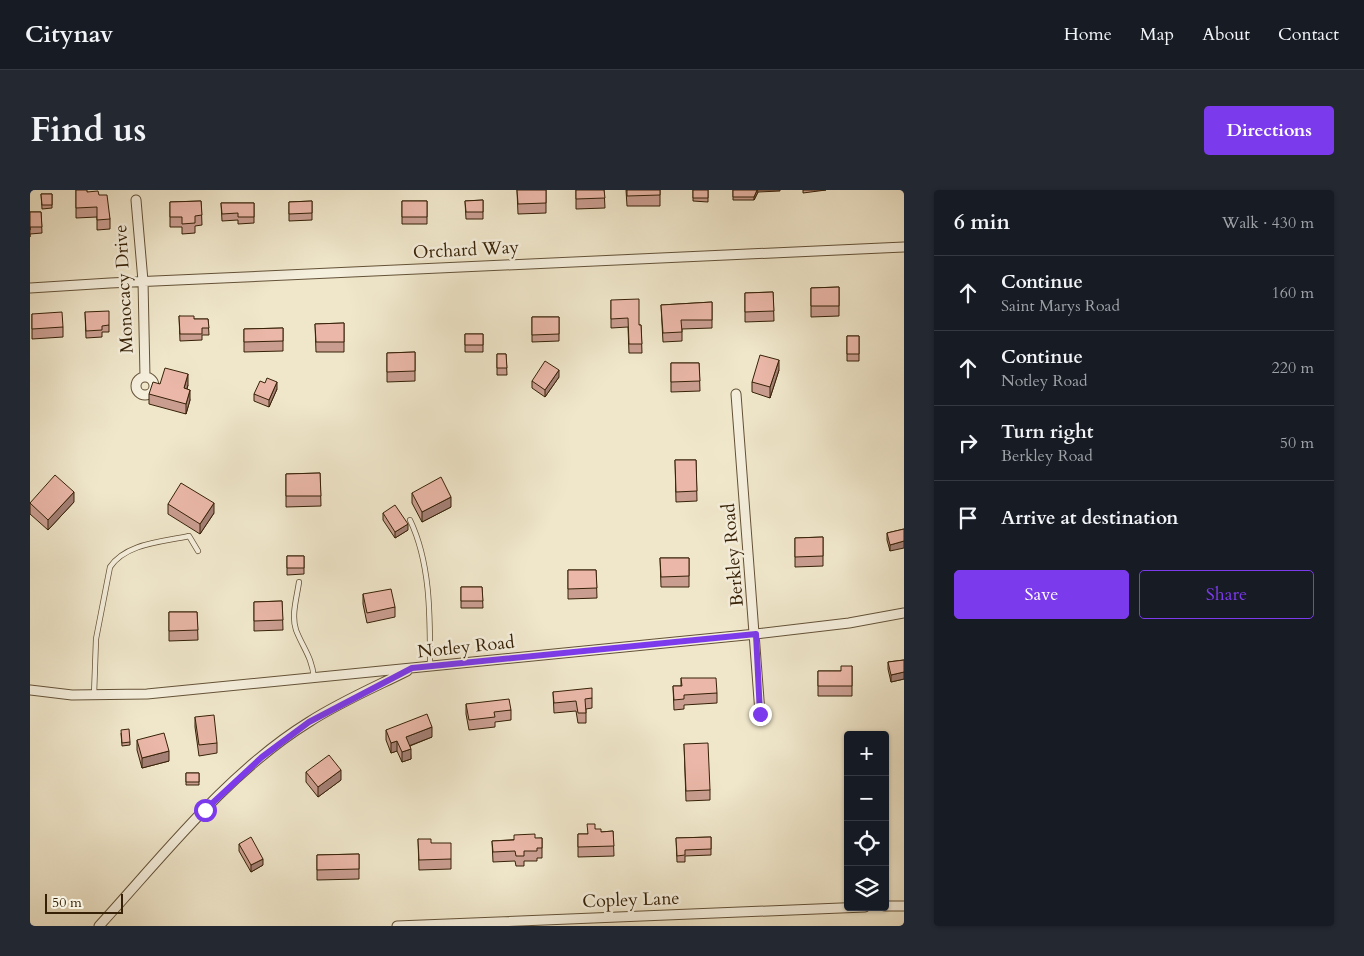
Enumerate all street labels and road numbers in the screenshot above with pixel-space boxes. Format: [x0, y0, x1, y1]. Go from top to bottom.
street label: Monocacy Drive [108, 224, 140, 354]
street label: Orchard Way [412, 235, 520, 265]
street label: Berkley Road [716, 502, 750, 608]
street label: Notley Road [416, 629, 516, 665]
street label: Copley Lane [582, 886, 680, 914]

